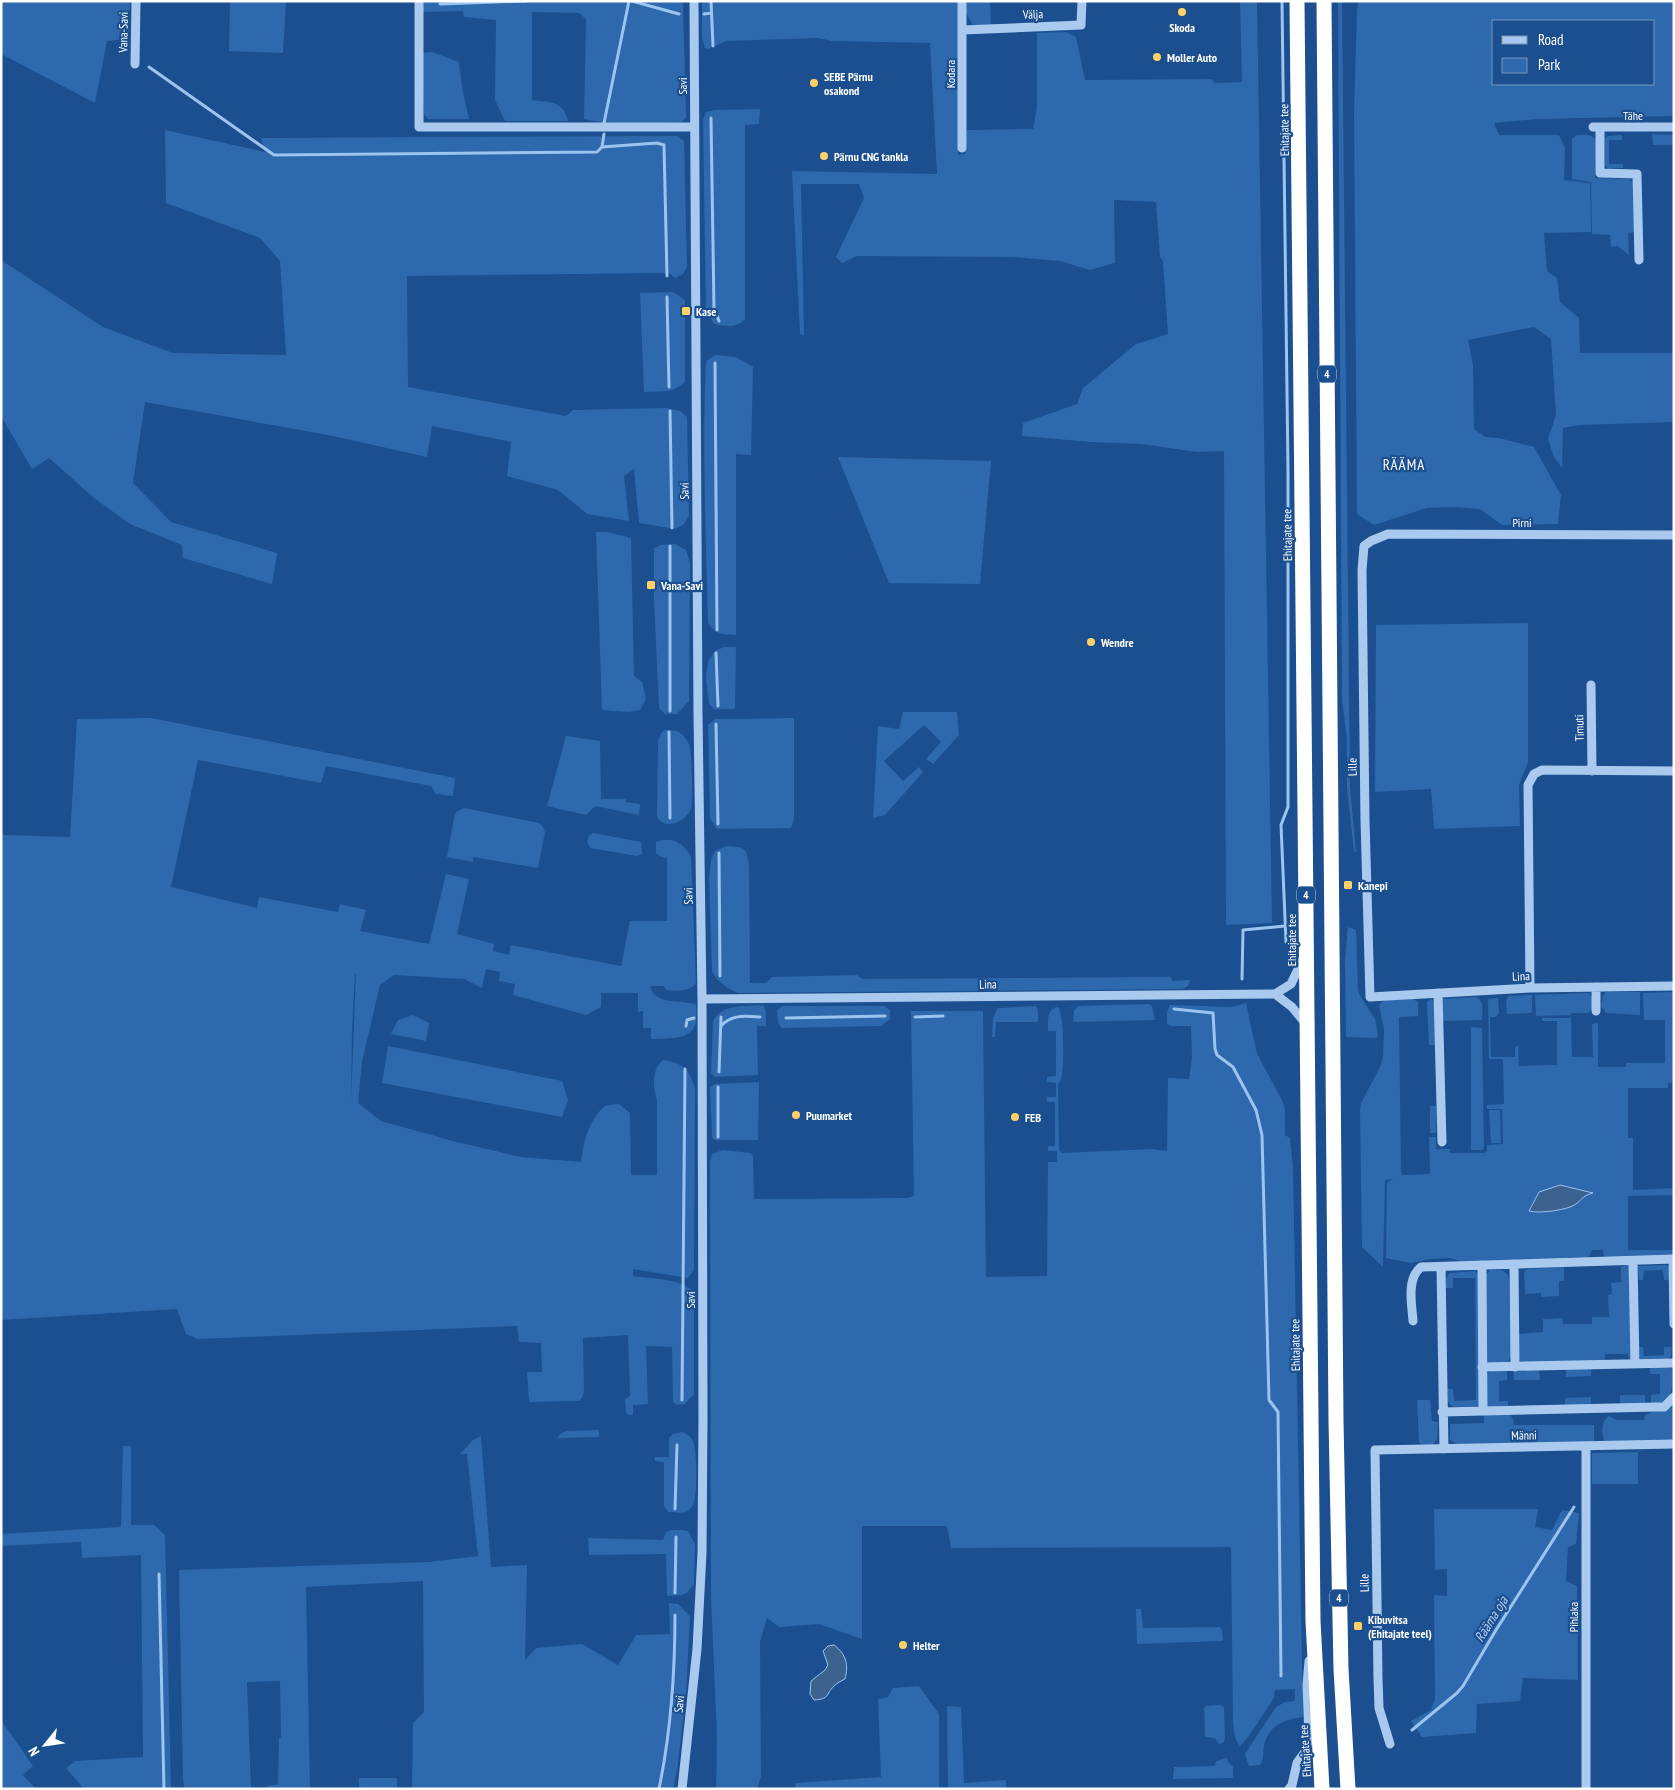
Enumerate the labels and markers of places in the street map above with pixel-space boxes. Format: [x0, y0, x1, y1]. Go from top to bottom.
marker: Skoda [1176, 6, 1188, 18]
place label: Skoda [1169, 20, 1195, 35]
place label: Moller Auto [1167, 50, 1218, 65]
marker: Moller Auto [1151, 51, 1163, 63]
place label: SEBE Pärnu osakond [824, 69, 873, 98]
marker: SEBE Pärnu osakond [808, 77, 820, 89]
place label: Pärnu CNG tankla [834, 149, 908, 164]
marker: Pärnu CNG tankla [818, 150, 830, 162]
place label: Kase [696, 304, 716, 319]
marker: Kase [680, 305, 692, 317]
place label: Vana-Savi [660, 578, 703, 593]
marker: Vana-Savi [645, 579, 657, 591]
place label: Wendre [1100, 635, 1134, 650]
marker: Wendre [1085, 636, 1097, 648]
place label: Kanepi [1358, 878, 1388, 893]
marker: Kanepi [1342, 879, 1354, 891]
place label: Puumarket [806, 1108, 853, 1123]
marker: Puumarket [790, 1109, 802, 1121]
place label: FEB [1025, 1110, 1041, 1125]
marker: FEB [1009, 1111, 1021, 1123]
place label: Kibuvitsa (Ehitajate teel) [1368, 1612, 1432, 1641]
marker: Kibuvitsa (Ehitajate teel) [1352, 1620, 1364, 1632]
place label: Helter [913, 1638, 940, 1653]
marker: Helter [897, 1639, 909, 1651]

